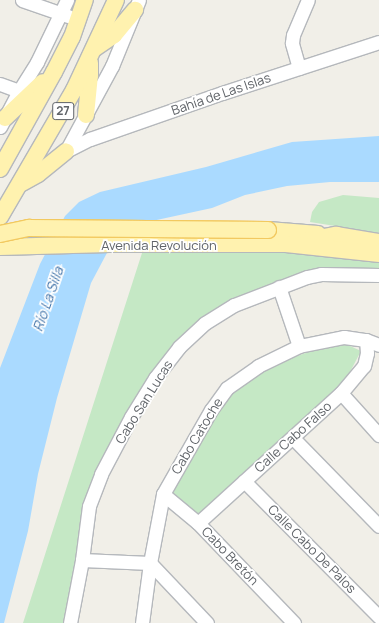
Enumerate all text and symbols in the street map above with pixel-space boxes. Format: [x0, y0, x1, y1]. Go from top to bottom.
street label: Bahía de Las Islas [169, 70, 273, 118]
road number: 27 [52, 101, 74, 121]
street label: Avenida Revolución [101, 237, 217, 253]
water label: Río La Silla [29, 265, 67, 333]
street label: Cabo San Lucas [112, 357, 176, 447]
street label: Cabo Catoche [168, 395, 226, 477]
street label: Calle Cabo Falso [251, 398, 335, 476]
street label: Calle Cabo De Palos [265, 502, 359, 596]
street label: Cabo Bretón [198, 524, 262, 588]

